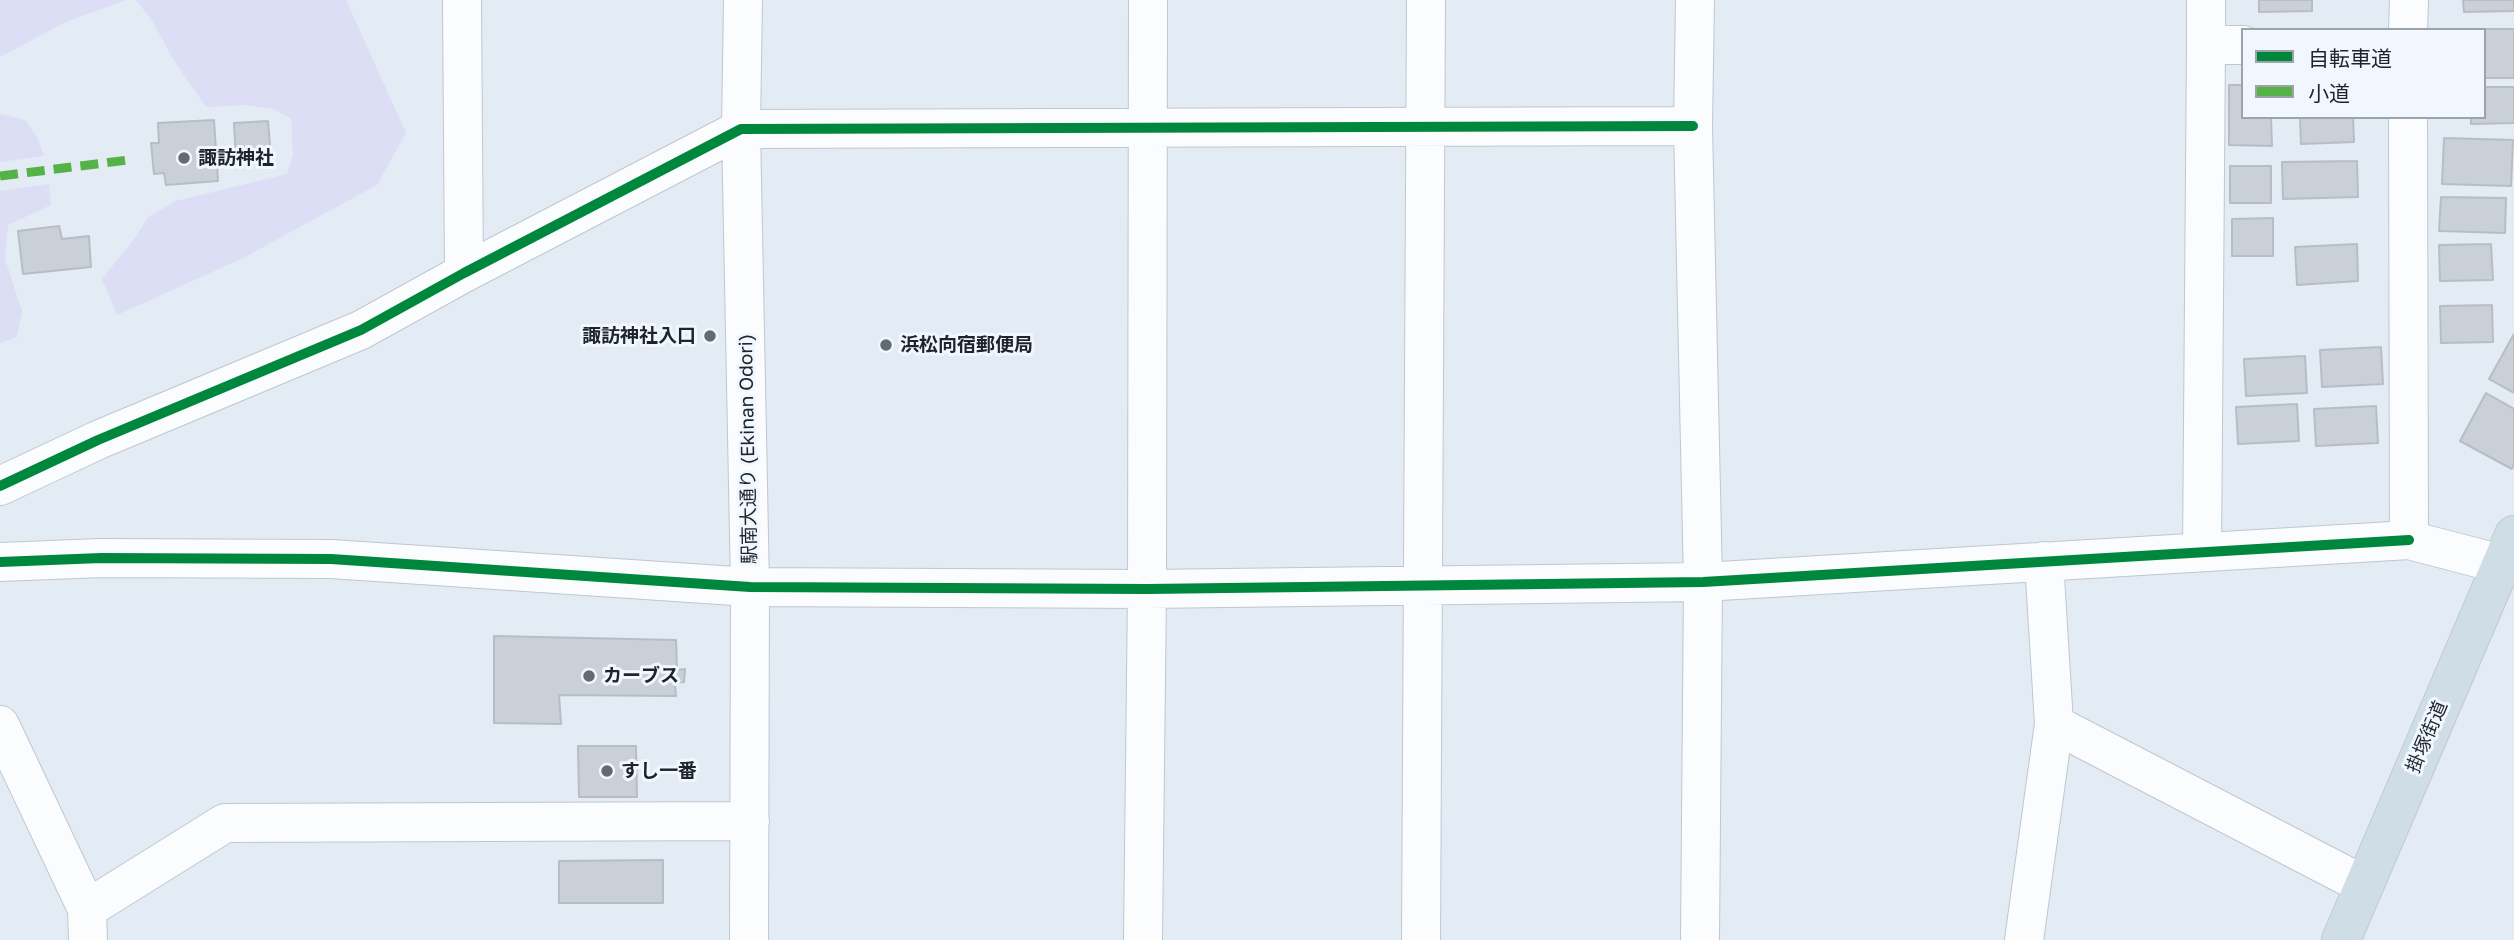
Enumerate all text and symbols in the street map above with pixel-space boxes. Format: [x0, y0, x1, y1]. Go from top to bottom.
legend [2241, 28, 2486, 119]
text: 自転車道 [2308, 45, 2392, 71]
text: 小道 [2308, 80, 2350, 106]
place label: 諏訪神社 [198, 147, 274, 169]
marker: 諏訪神社 [176, 150, 192, 166]
place label: 諏訪神社入口 [582, 325, 696, 347]
marker: 諏訪神社入口 [702, 328, 718, 344]
street label: 駅南大通り (Ekinan Odori) [735, 334, 761, 564]
place label: 浜松向宿郵便局 [900, 334, 1033, 356]
marker: 浜松向宿郵便局 [878, 337, 894, 353]
place label: カーブス [603, 665, 679, 687]
marker: カーブス [581, 668, 597, 684]
street label: 掛塚街道 [2402, 698, 2452, 776]
place label: すし一番 [621, 760, 697, 782]
marker: すし一番 [599, 763, 615, 779]

